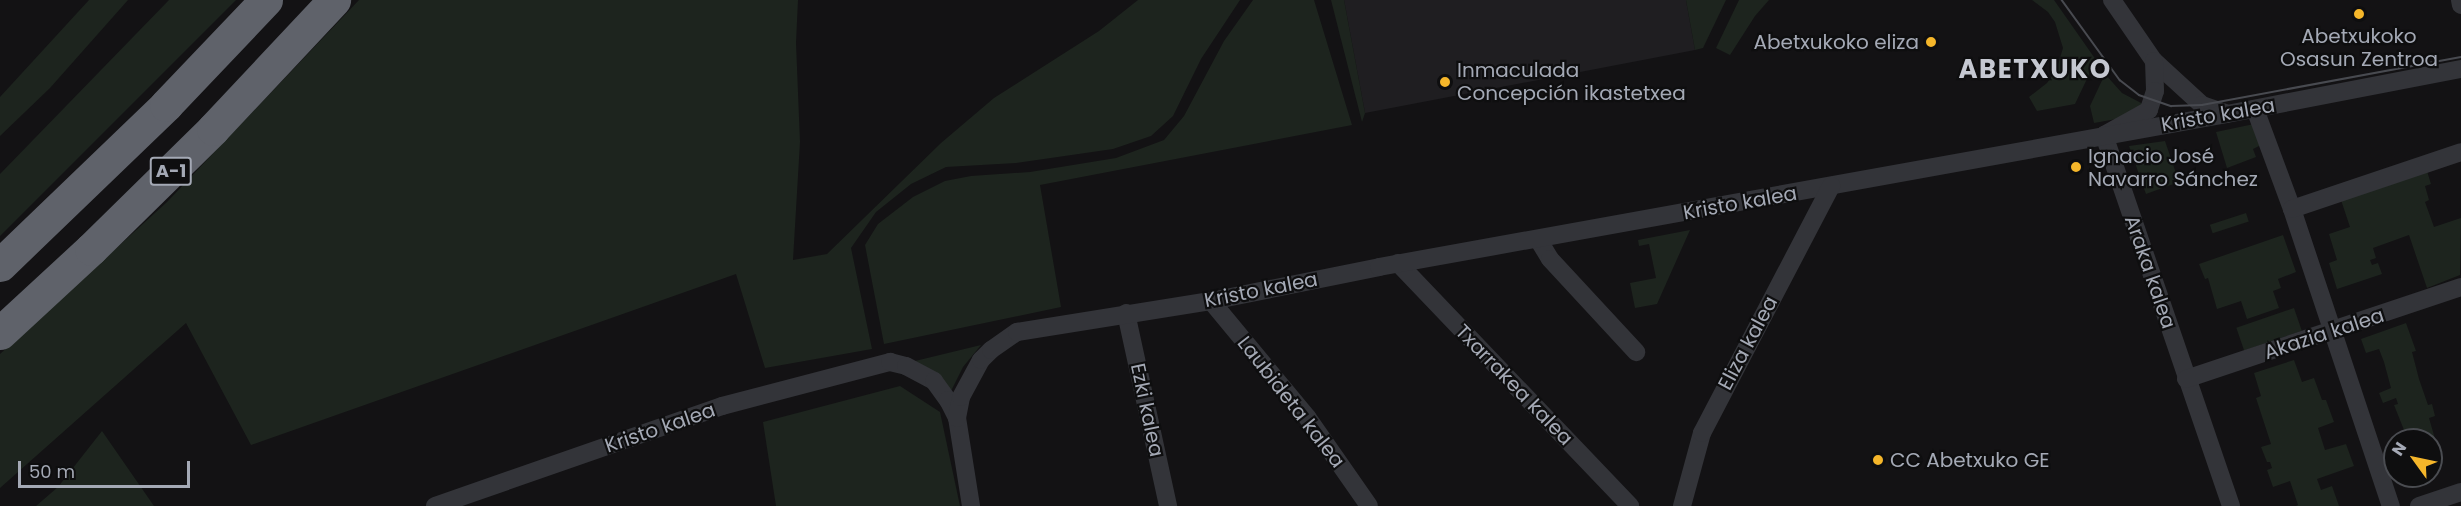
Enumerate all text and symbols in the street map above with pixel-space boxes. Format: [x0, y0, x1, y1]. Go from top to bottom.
marker: Abetxukoko Osasun Zentroa [2350, 5, 2368, 23]
place label: Abetxukoko Osasun Zentroa [2280, 25, 2438, 72]
place label: Abetxukoko eliza [1754, 30, 1919, 54]
marker: Abetxukoko eliza [1924, 35, 1938, 49]
district label: ABETXUKO [1958, 54, 2112, 86]
place label: Inmaculada Concepción ikastetxea [1457, 58, 1686, 105]
marker: Inmaculada Concepción ikastetxea [1438, 75, 1452, 89]
street label: Kristo kalea [2159, 93, 2277, 137]
place label: Ignacio José Navarro Sánchez [2088, 144, 2258, 191]
road number: A-1 [148, 156, 194, 186]
marker: Ignacio José Navarro Sánchez [2069, 160, 2083, 174]
street label: Kristo kalea [1681, 181, 1799, 225]
street label: Araka kalea [2119, 212, 2181, 332]
street label: Kristo kalea [1202, 267, 1320, 313]
street label: Eliza kalea [1713, 292, 1783, 394]
street label: Akazia kalea [2261, 303, 2387, 365]
street label: Txarrakea kalea [1450, 320, 1578, 450]
street label: Laubideta kalea [1232, 332, 1350, 472]
street label: Ezki kalea [1125, 361, 1169, 459]
street label: Kristo kalea [602, 398, 718, 458]
north arrow [2383, 428, 2443, 488]
text: N [2386, 438, 2412, 460]
place label: CC Abetxuko GE [1890, 448, 2050, 472]
scale bar [21, 449, 194, 487]
marker: CC Abetxuko GE [1871, 453, 1885, 467]
text: 50 m [29, 459, 75, 484]

